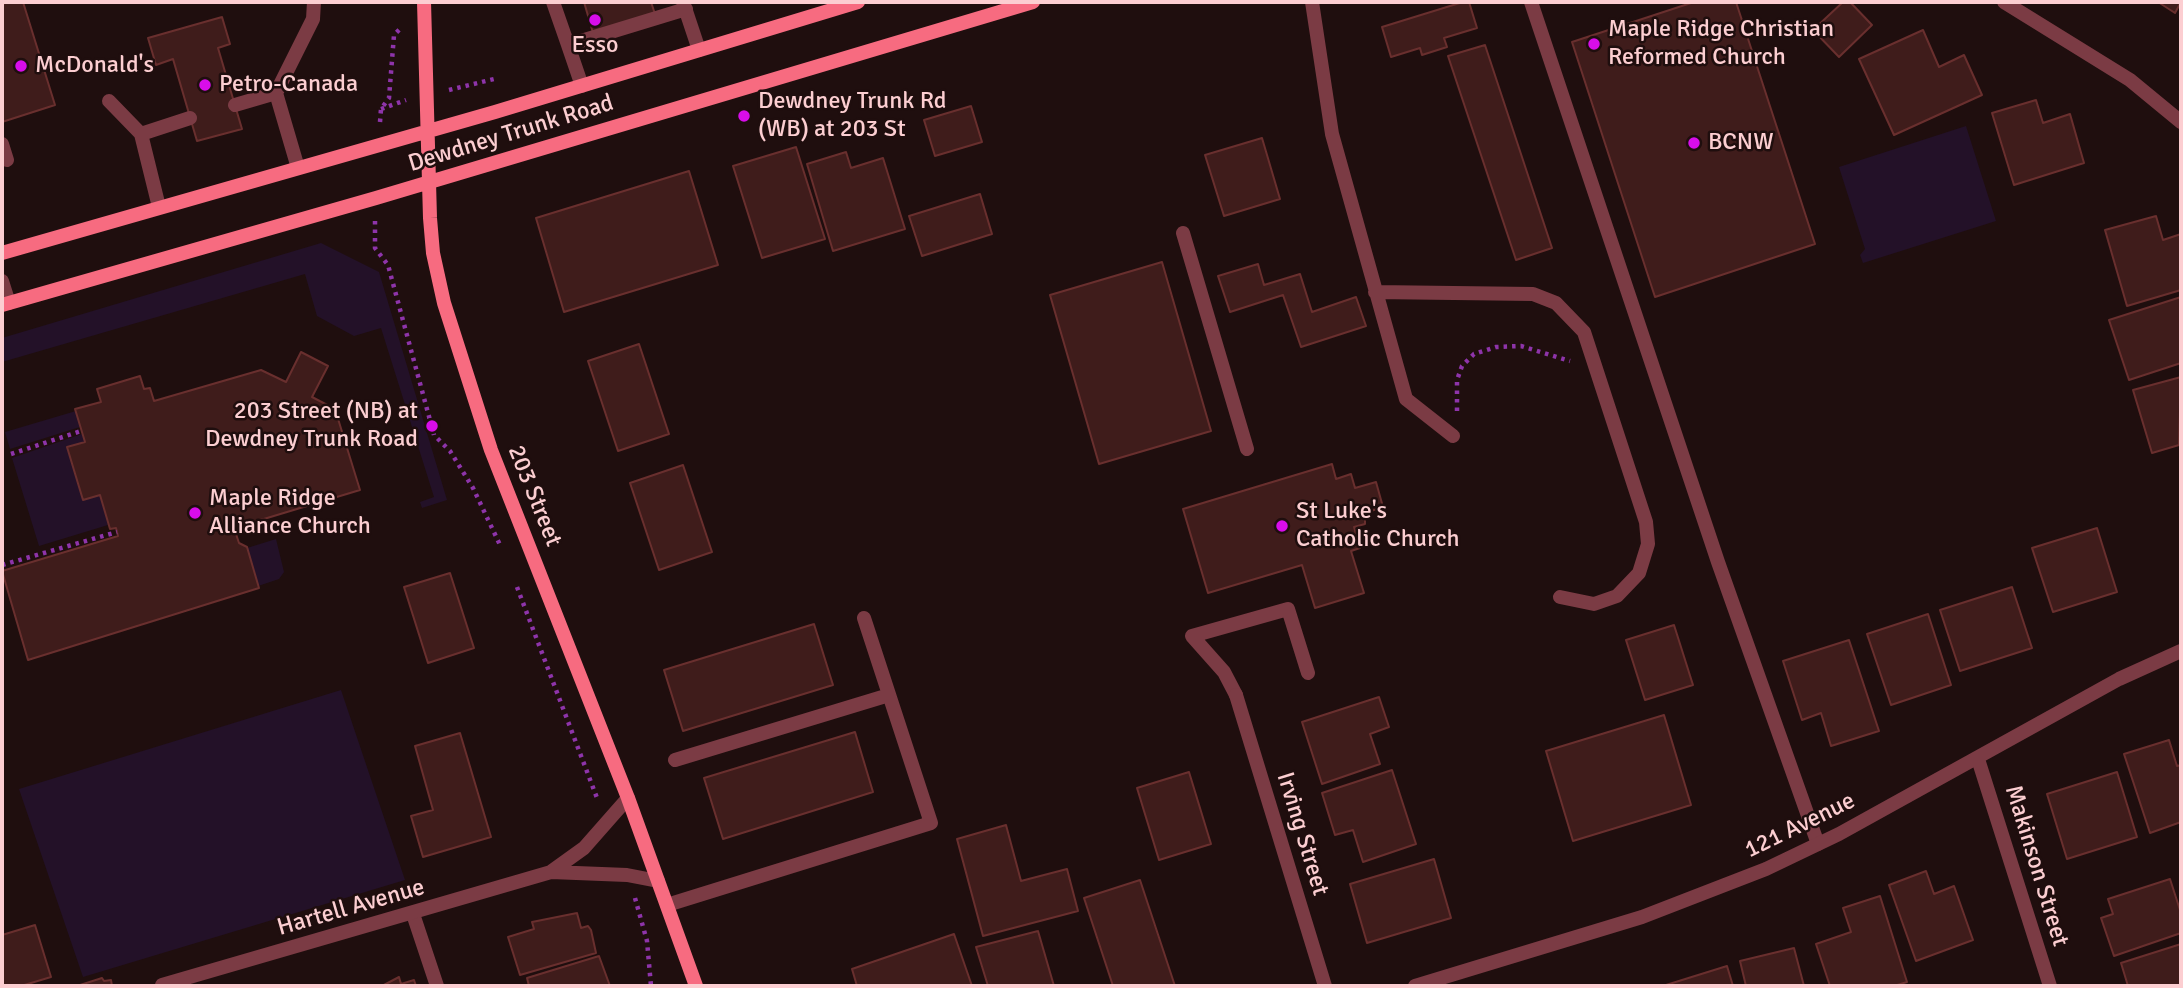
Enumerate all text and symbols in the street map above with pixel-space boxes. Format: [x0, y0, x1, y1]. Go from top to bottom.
marker: Esso [587, 12, 603, 28]
place label: Maple Ridge Christian Reformed Church [1608, 16, 1834, 72]
place label: Esso [571, 32, 619, 60]
marker: Maple Ridge Christian Reformed Church [1586, 36, 1602, 52]
place label: McDonald's [35, 52, 154, 80]
marker: McDonald's [13, 58, 29, 74]
place label: Petro-Canada [219, 71, 358, 99]
marker: Petro-Canada [197, 77, 213, 93]
place label: Dewdney Trunk Rd (WB) at 203 St [758, 88, 946, 144]
street label: Dewdney Trunk Road [405, 89, 617, 179]
marker: Dewdney Trunk Rd (WB) at 203 St [736, 108, 752, 124]
place label: BCNW [1708, 129, 1774, 157]
marker: BCNW [1686, 135, 1702, 151]
place label: 203 Street (NB) at Dewdney Trunk Road [205, 398, 418, 454]
marker: 203 Street (NB) at Dewdney Trunk Road [424, 418, 440, 434]
street label: 203 Street [501, 441, 567, 551]
place label: Maple Ridge Alliance Church [209, 485, 371, 541]
place label: St Luke's Catholic Church [1296, 498, 1460, 554]
marker: Maple Ridge Alliance Church [187, 505, 203, 521]
marker: St Luke's Catholic Church [1274, 518, 1290, 534]
street label: Irving Street [1270, 769, 1334, 899]
street label: Makinson Street [1998, 782, 2074, 950]
street label: 121 Avenue [1740, 787, 1860, 865]
street label: Hartell Avenue [274, 873, 428, 943]

